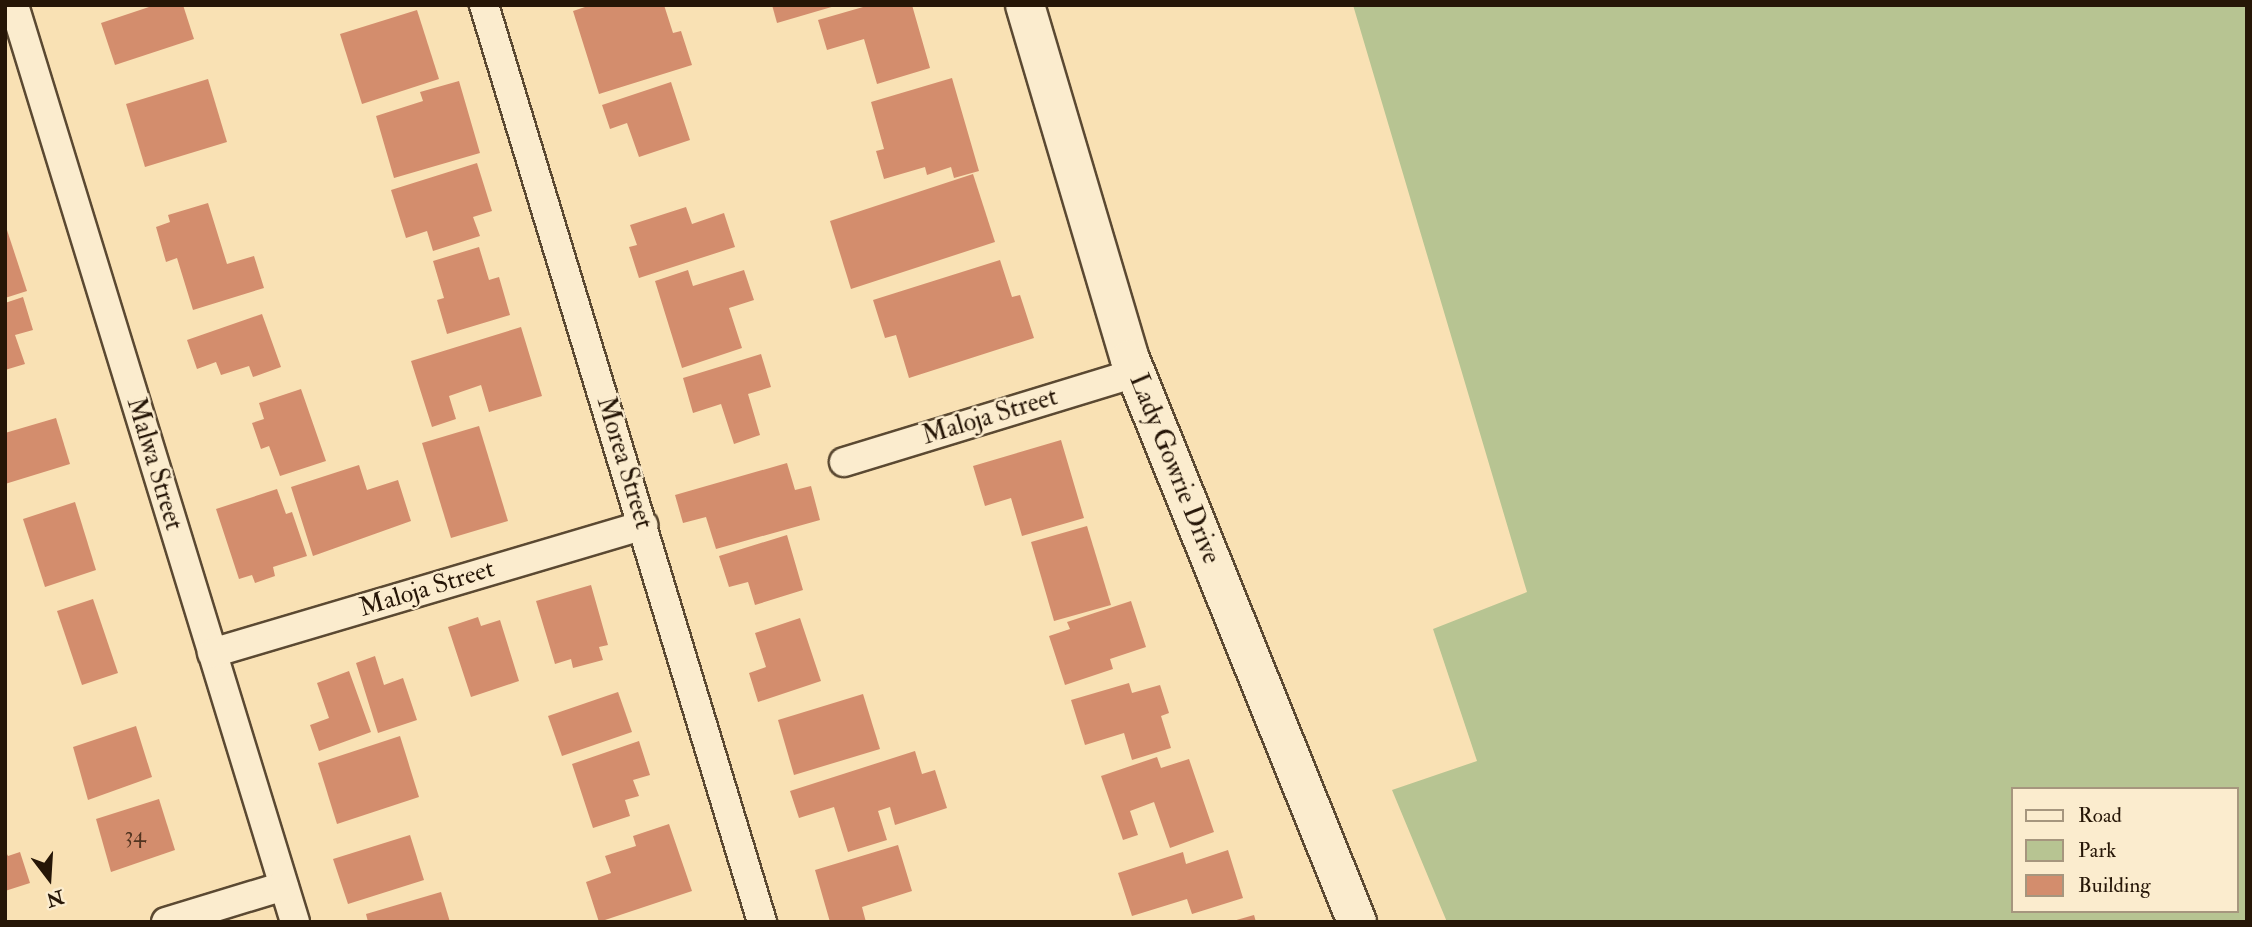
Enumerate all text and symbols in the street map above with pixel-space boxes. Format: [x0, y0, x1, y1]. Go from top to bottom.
street label: Lady Gowrie Drive [1122, 370, 1226, 568]
street label: Maloja Street [919, 382, 1061, 452]
street label: Morea Street [589, 393, 659, 533]
street label: Malwa Street [119, 394, 189, 534]
street label: Maloja Street [356, 554, 498, 624]
legend [2010, 787, 2238, 913]
text: Road [2078, 802, 2122, 829]
house number: 34 [124, 821, 146, 849]
text: Park [2078, 837, 2116, 864]
north arrow [14, 843, 84, 913]
text: Building [2078, 872, 2151, 899]
text: N [44, 884, 67, 912]

